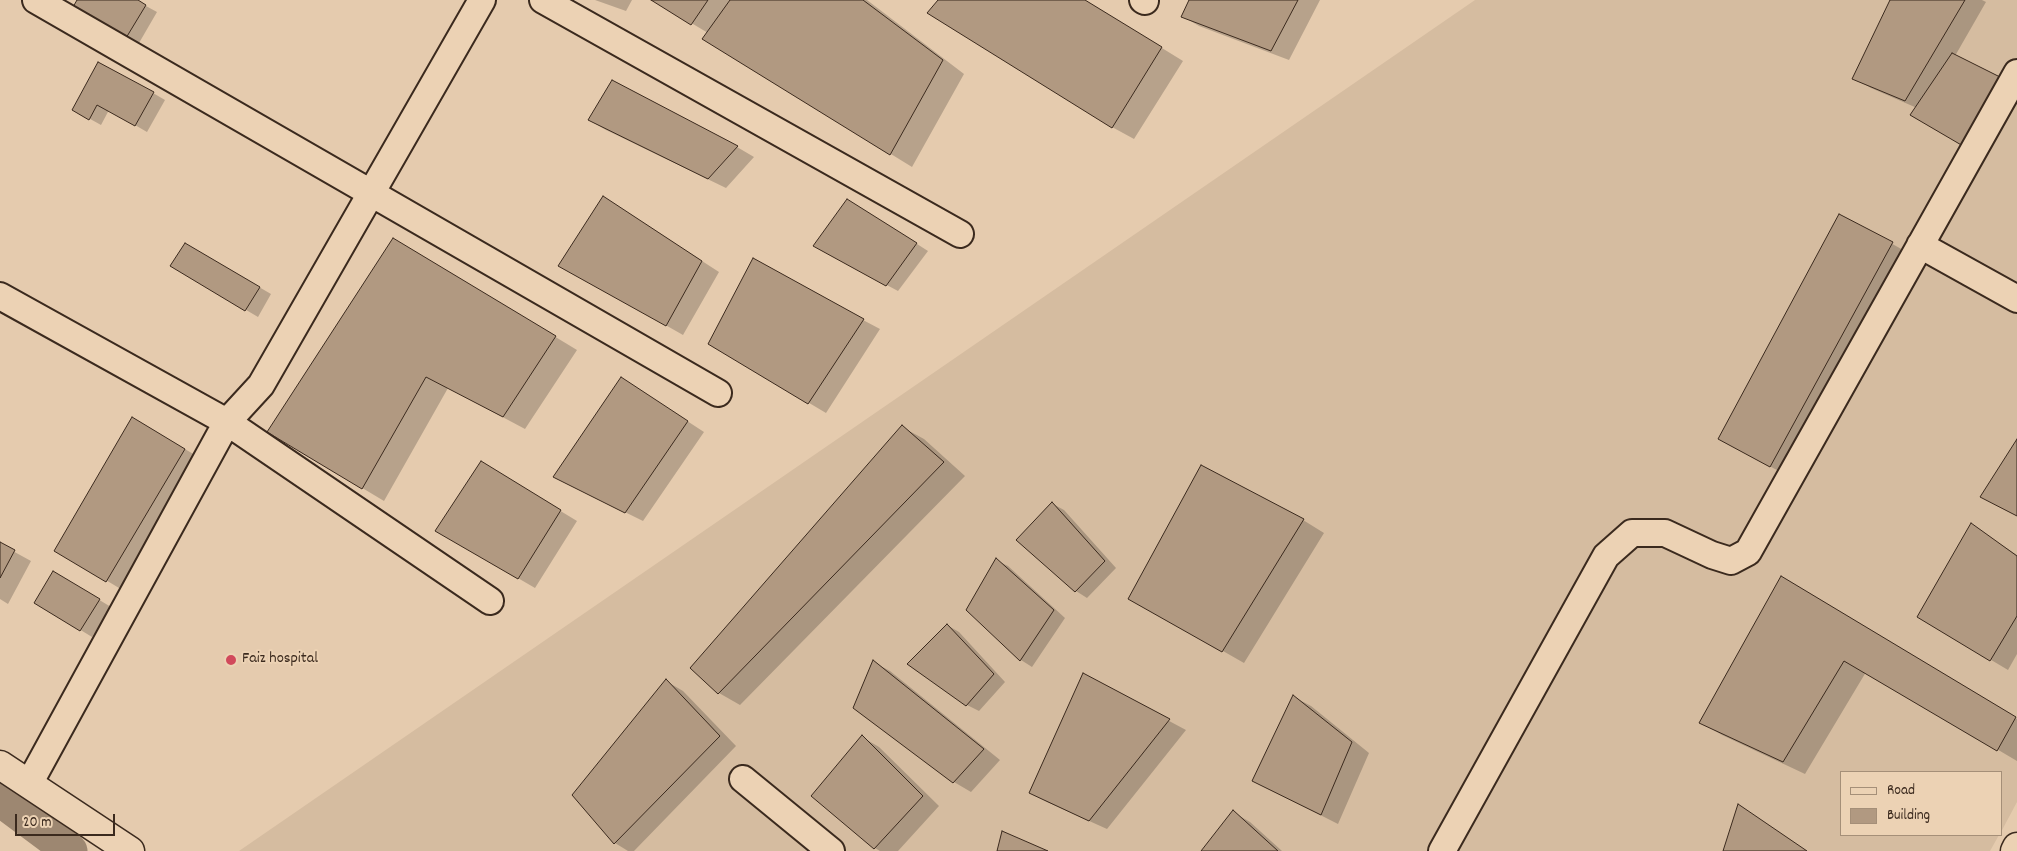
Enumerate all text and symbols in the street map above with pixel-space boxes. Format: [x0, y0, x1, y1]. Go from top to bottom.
place label: Faiz hospital [242, 650, 318, 670]
marker: Faiz hospital [224, 653, 238, 667]
legend [1840, 771, 2002, 836]
text: Road [1887, 780, 1915, 802]
scale bar [18, 804, 118, 836]
text: Building [1887, 805, 1930, 827]
text: 20 m [23, 812, 51, 834]

